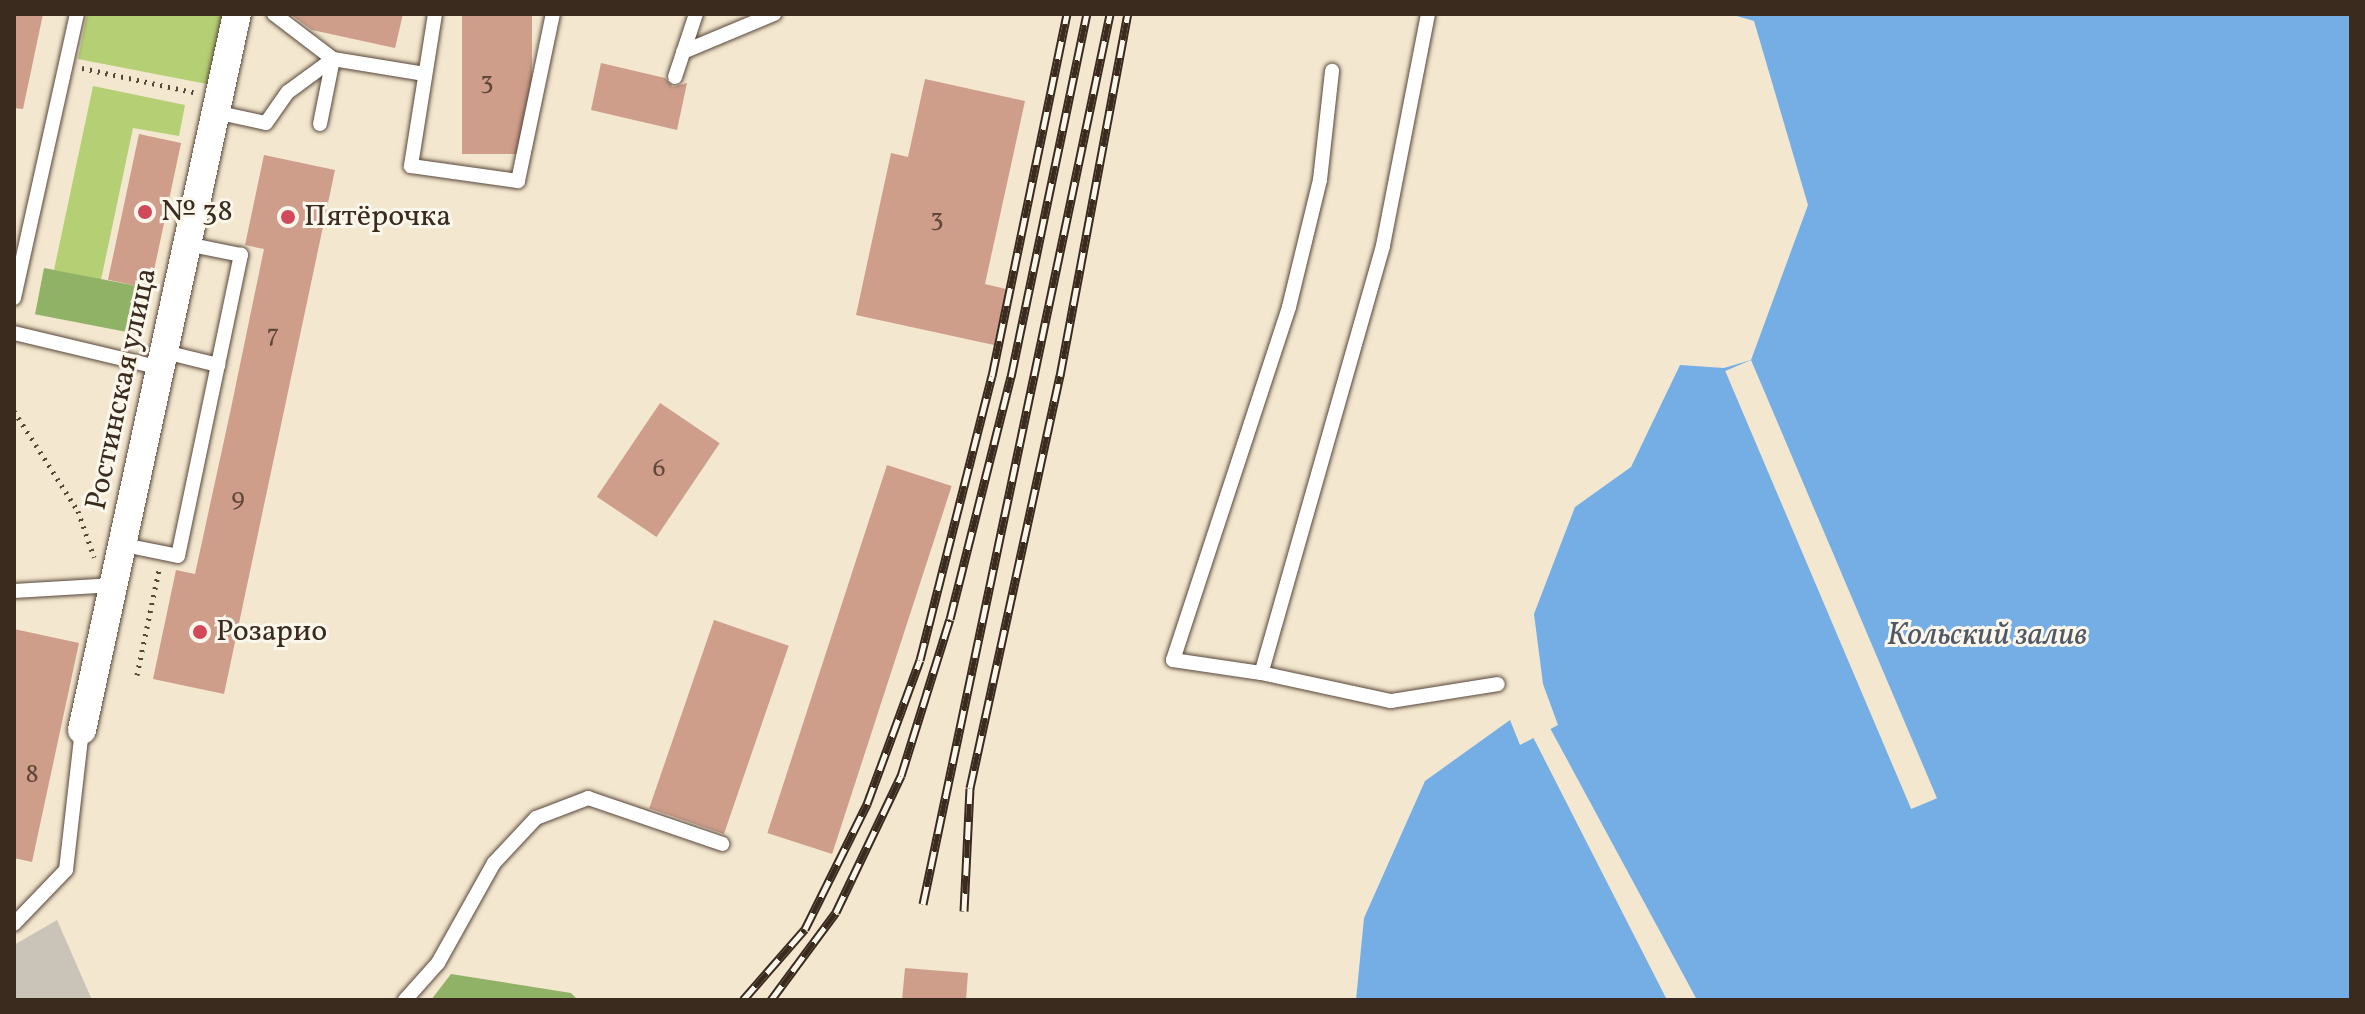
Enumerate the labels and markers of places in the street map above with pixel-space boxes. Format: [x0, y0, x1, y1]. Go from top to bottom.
place label: № 38 [161, 194, 233, 230]
place label: Пятёрочка [304, 199, 451, 235]
marker: № 38 [136, 203, 154, 221]
marker: Пятёрочка [279, 208, 297, 226]
place label: Розарио [216, 614, 327, 650]
marker: Розарио [191, 623, 209, 641]

